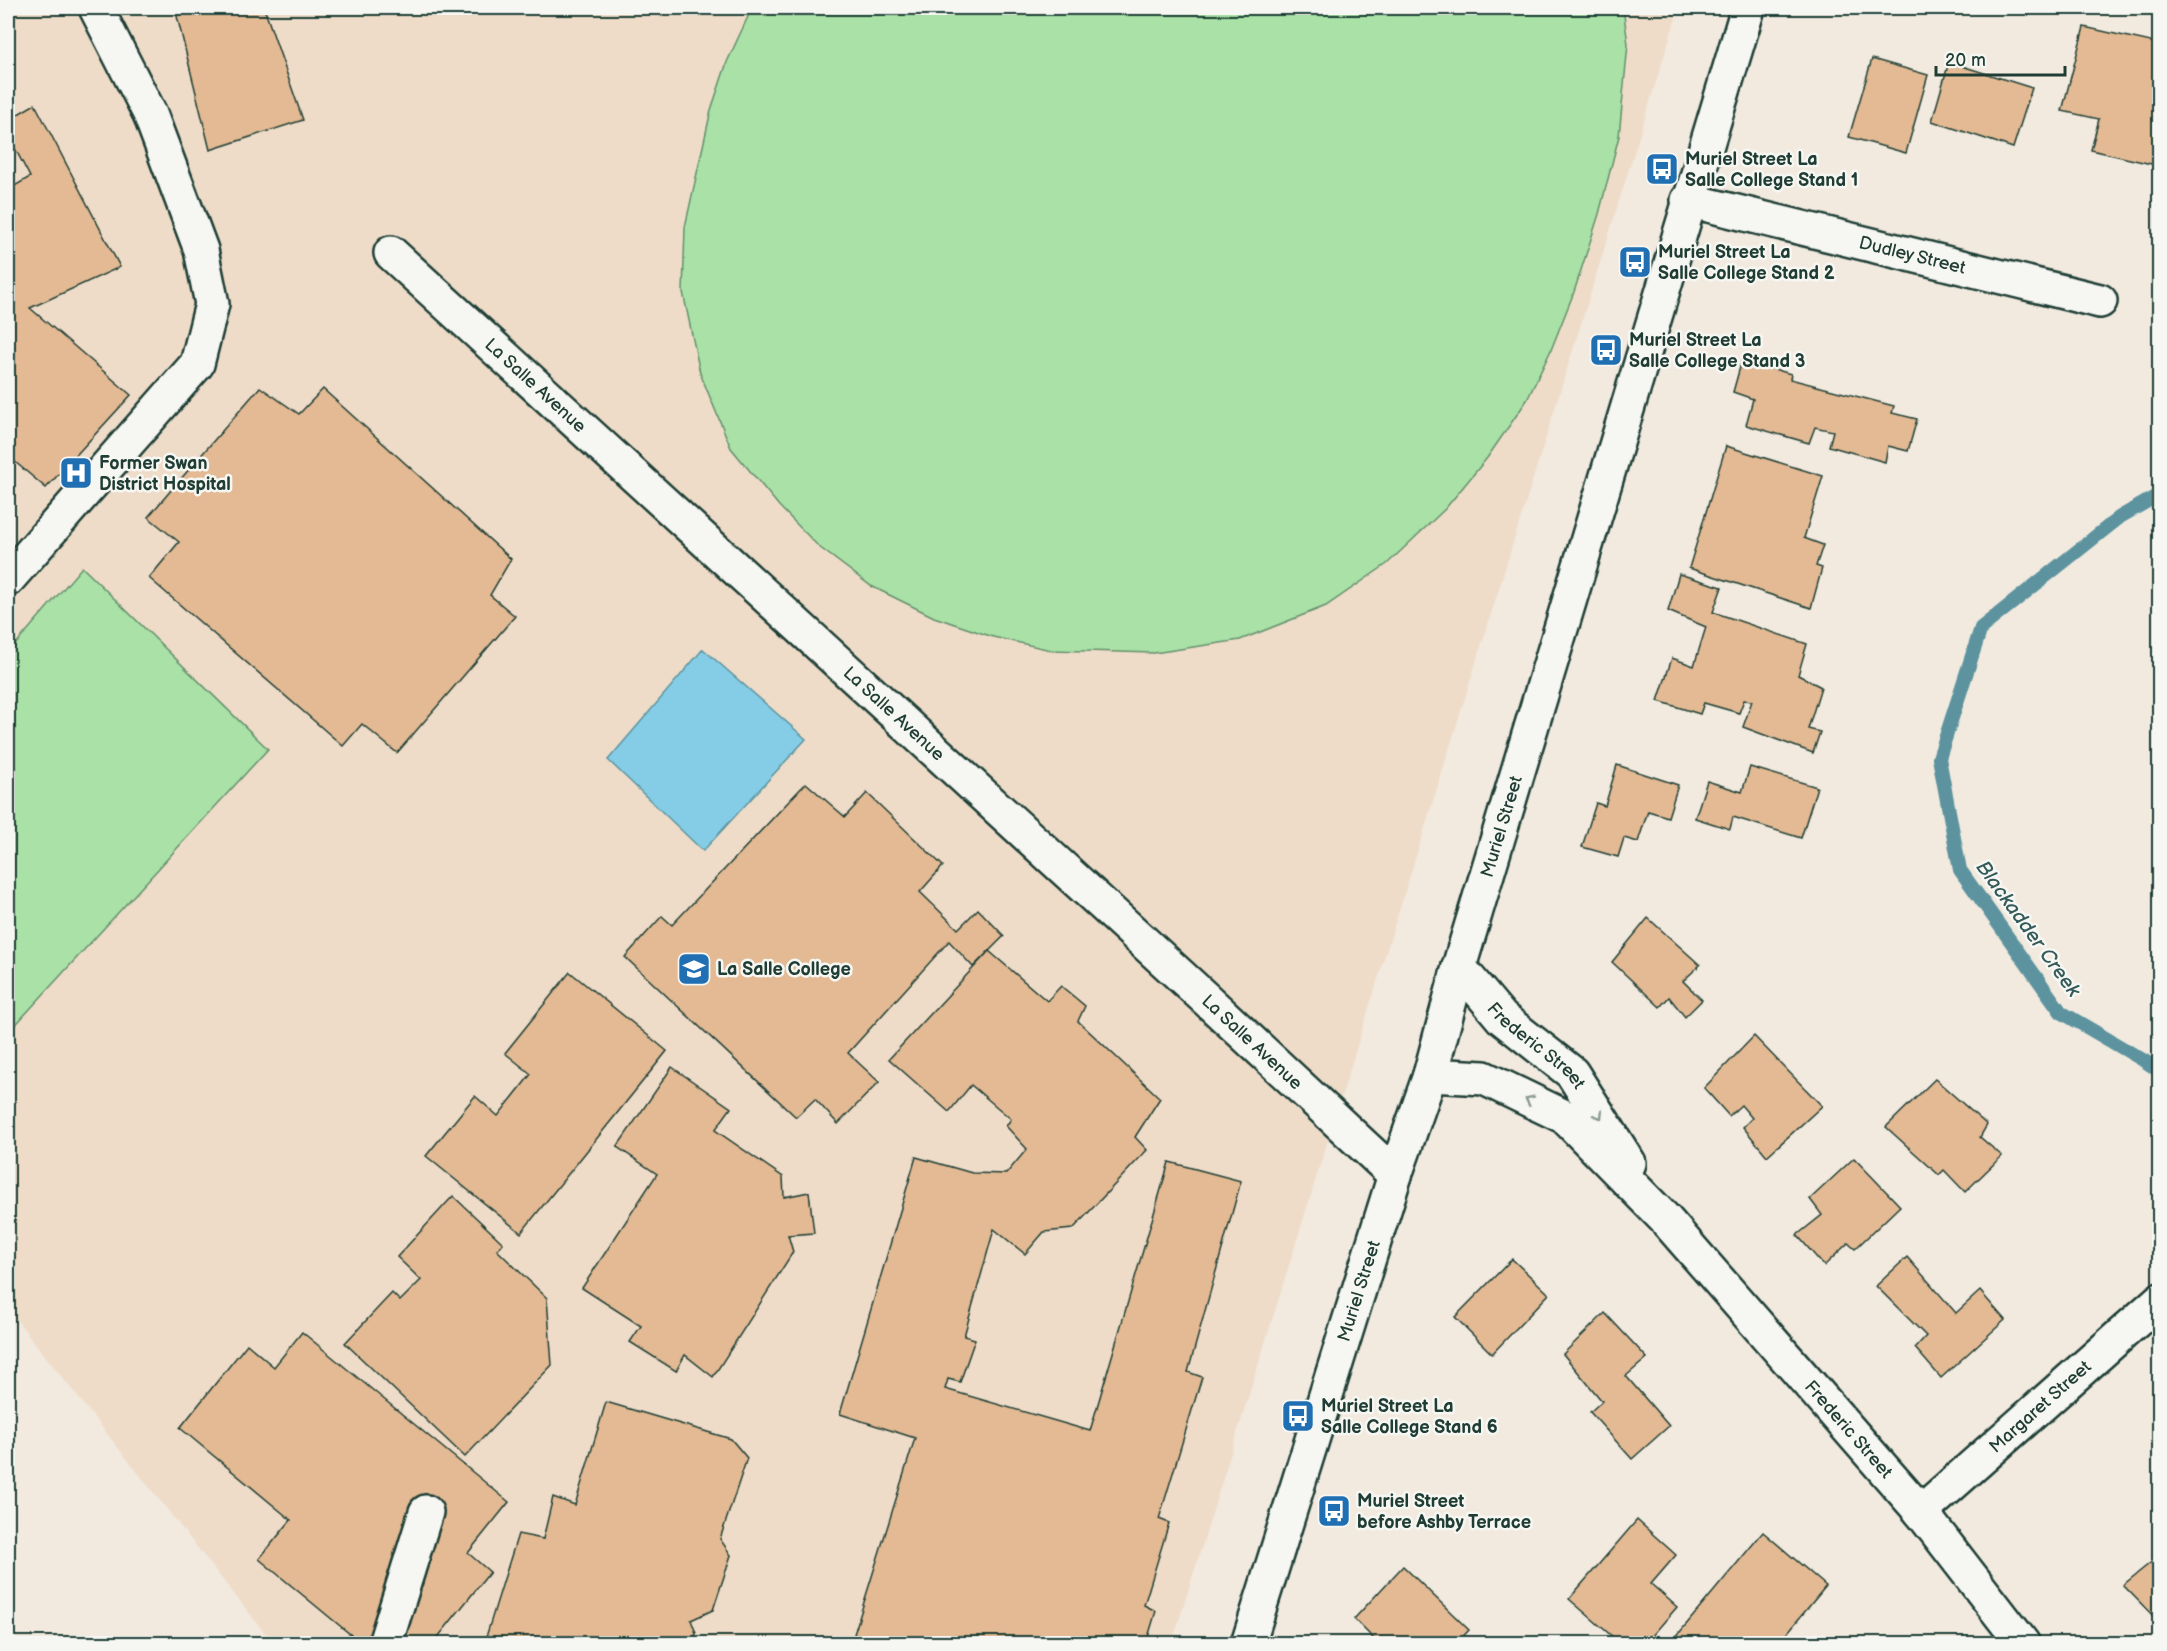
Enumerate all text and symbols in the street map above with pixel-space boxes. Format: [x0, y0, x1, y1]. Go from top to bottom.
scale bar [1936, 39, 2065, 77]
text: 20 m [1945, 50, 1986, 71]
place label: Muriel Street La Salle College Stand 1 [1685, 149, 1858, 191]
bus stop icon: Muriel Street La Salle College Stand 1 [1644, 151, 1680, 187]
street label: Dudley Street [1857, 232, 1968, 278]
place label: Muriel Street La Salle College Stand 2 [1658, 242, 1835, 284]
bus stop icon: Muriel Street La Salle College Stand 2 [1617, 244, 1653, 280]
place label: Muriel Street La Salle College Stand 3 [1629, 330, 1805, 372]
bus stop icon: Muriel Street La Salle College Stand 3 [1588, 332, 1624, 368]
street label: La Salle Avenue [481, 334, 591, 437]
place label: Former Swan District Hospital [99, 453, 231, 495]
hospital icon: Former Swan District Hospital [58, 455, 94, 491]
street label: La Salle Avenue [839, 662, 949, 765]
street label: Muriel Street [1476, 773, 1527, 880]
water label: Blackadder Creek [1971, 856, 2086, 1003]
school or university icon: La Salle College [676, 951, 712, 987]
place label: La Salle College [717, 959, 851, 980]
street label: La Salle Avenue [1198, 990, 1307, 1094]
street label: Frederic Street [1483, 998, 1590, 1093]
one-way arrow [1524, 1095, 1535, 1107]
one-way arrow [1591, 1109, 1603, 1119]
street label: Muriel Street [1333, 1237, 1385, 1344]
street label: Margaret Street [1985, 1356, 2095, 1457]
street label: Frederic Street [1800, 1376, 1897, 1483]
place label: Muriel Street La Salle College Stand 6 [1321, 1396, 1498, 1438]
bus stop icon: Muriel Street La Salle College Stand 6 [1280, 1398, 1316, 1434]
place label: Muriel Street before Ashby Terrace [1357, 1491, 1531, 1533]
bus stop icon: Muriel Street before Ashby Terrace [1316, 1493, 1352, 1529]

